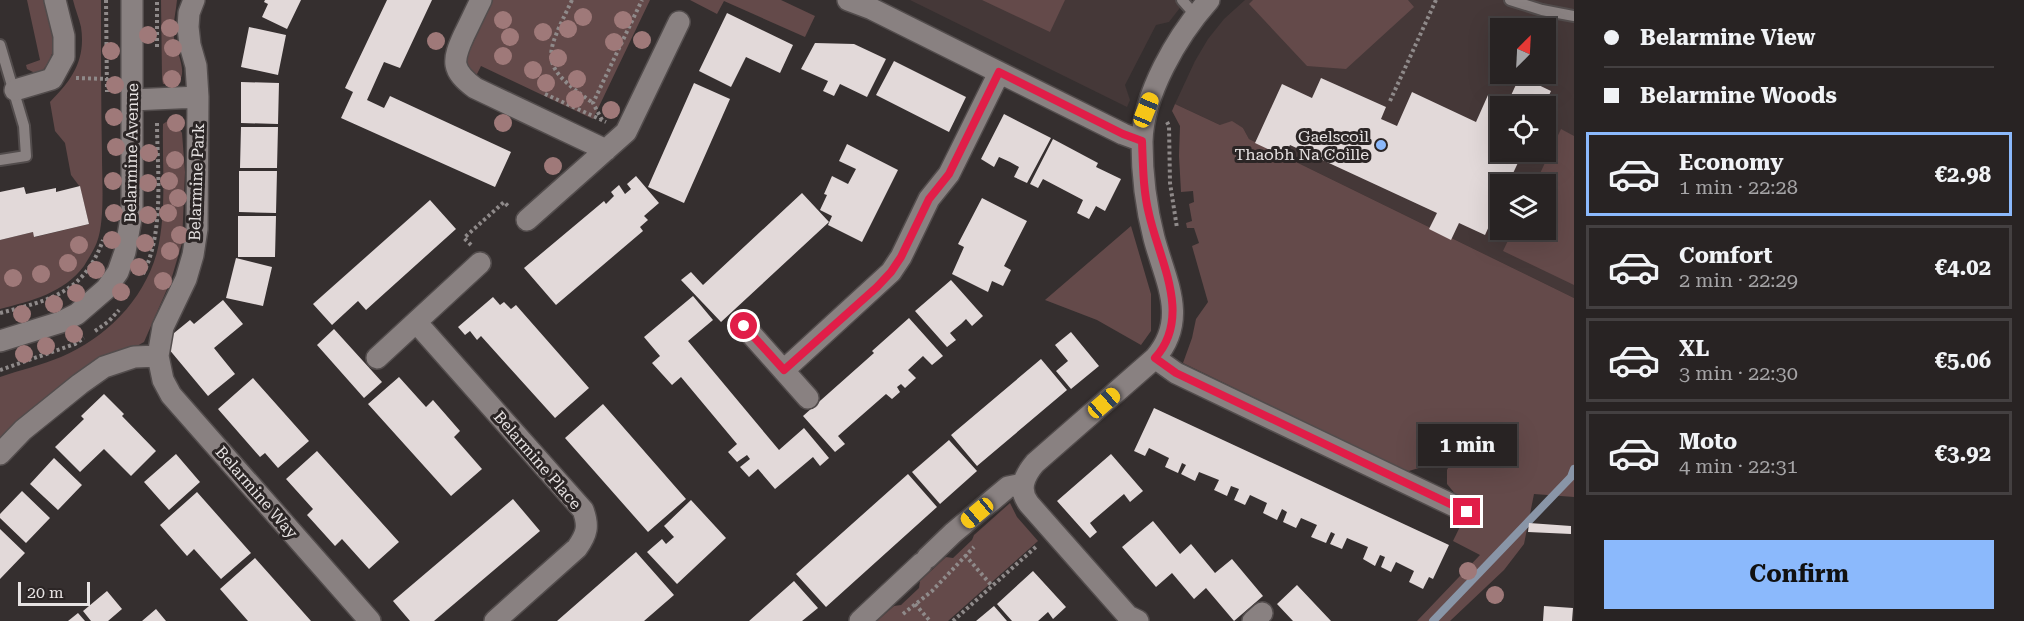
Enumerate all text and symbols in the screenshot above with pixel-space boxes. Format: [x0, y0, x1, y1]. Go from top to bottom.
north arrow [1490, 18, 1556, 84]
map controls [1490, 18, 1556, 240]
text: Belarmine View [1640, 25, 1815, 50]
street label: Belarmine Avenue [121, 83, 142, 223]
text: Belarmine Woods [1640, 83, 1837, 108]
car [1131, 90, 1161, 130]
button: locate [1490, 96, 1556, 162]
street label: Belarmine Park [185, 123, 208, 241]
place label: Gaelscoil Thaobh Na Coille [1234, 127, 1369, 164]
marker: Gaelscoil Thaobh Na Coille [1374, 138, 1388, 152]
icon: car [1607, 147, 1661, 201]
text: Economy [1679, 150, 1783, 175]
text: €2.98 [1935, 162, 1991, 187]
button: layers [1490, 174, 1556, 240]
text: 1 min · 22:28 [1679, 175, 1798, 199]
icon: car [1607, 240, 1661, 294]
text: Comfort [1679, 243, 1772, 268]
text: €4.02 [1935, 255, 1991, 280]
text: 2 min · 22:29 [1679, 268, 1798, 292]
route start [730, 312, 757, 339]
icon: car [1607, 333, 1661, 387]
text: XL [1679, 336, 1709, 361]
text: €5.06 [1935, 348, 1991, 373]
text: 3 min · 22:30 [1679, 361, 1798, 385]
car [1085, 384, 1123, 422]
street label: Belarmine Place [490, 407, 586, 513]
callout: 1 min [1418, 425, 1516, 467]
icon: car [1607, 426, 1661, 480]
text: Moto [1679, 429, 1737, 454]
text: 1 min [1440, 433, 1495, 457]
text: €3.92 [1935, 441, 1991, 466]
street label: Belarmine Way [211, 442, 302, 543]
text: 4 min · 22:31 [1679, 454, 1798, 478]
car [957, 495, 997, 531]
route end [1453, 498, 1480, 525]
button: Confirm [1604, 540, 1994, 609]
scale bar [18, 579, 90, 606]
text: 20 m [27, 583, 64, 602]

